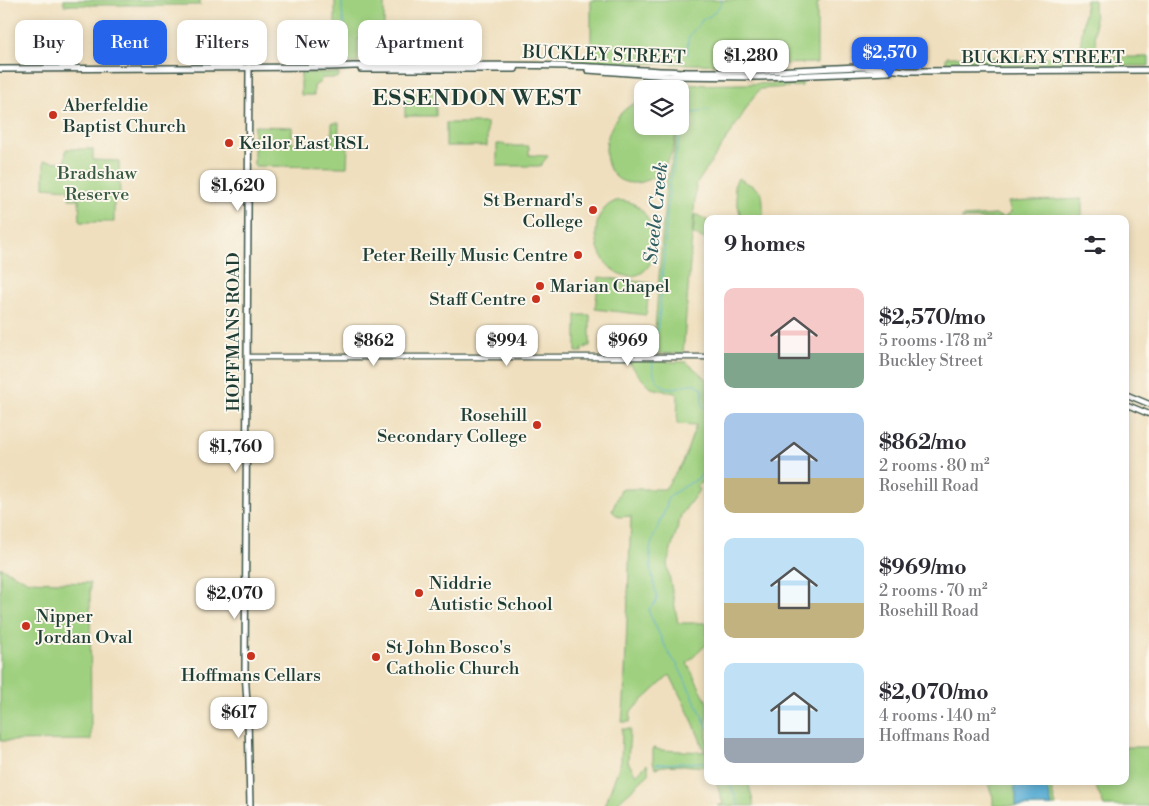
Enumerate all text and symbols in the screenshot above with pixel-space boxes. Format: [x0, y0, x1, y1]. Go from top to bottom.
chip: Buy [15, 20, 83, 65]
chip: Rent [93, 20, 167, 65]
chip: Filters [177, 20, 267, 65]
chip: New [277, 20, 348, 65]
chip: Apartment [358, 20, 482, 65]
pin: $2,570 [849, 36, 931, 79]
pin: $1,280 [710, 39, 792, 82]
street label: BUCKLEY STREET [521, 41, 686, 69]
text: $2,570 [863, 43, 917, 63]
text: $1,280 [724, 46, 778, 66]
street label: BUCKLEY STREET [960, 46, 1125, 69]
map controls [634, 80, 689, 135]
button: layers [634, 80, 689, 135]
district label: ESSENDON WEST [372, 85, 582, 112]
place label: Aberfeldie Baptist Church [62, 94, 186, 138]
marker: Aberfeldie Baptist Church [47, 109, 59, 121]
place label: Keilor East RSL [239, 132, 368, 155]
marker: Keilor East RSL [223, 137, 235, 149]
water label: Steele Creek [639, 161, 673, 265]
park label: Bradshaw Reserve [56, 162, 137, 206]
pin: $1,620 [197, 170, 279, 212]
text: $1,620 [211, 176, 265, 196]
place label: St Bernard's College [483, 189, 583, 233]
marker: St Bernard's College [587, 204, 599, 216]
icon: filters [1081, 231, 1109, 259]
text: 9 homes [724, 232, 805, 258]
place label: Peter Reilly Music Centre [362, 244, 568, 267]
marker: Peter Reilly Music Centre [572, 249, 584, 261]
street label: HOFFMANS ROAD [222, 252, 245, 412]
place label: Marian Chapel [550, 275, 670, 298]
marker: Marian Chapel [534, 280, 546, 292]
place label: Staff Centre [429, 288, 526, 311]
marker: Staff Centre [530, 293, 542, 305]
text: $2,570/mo [879, 305, 986, 331]
icon: home [764, 308, 824, 368]
pin: $862 [344, 324, 404, 367]
pin: $994 [477, 324, 537, 367]
pin: $969 [598, 324, 658, 367]
text: $862 [354, 331, 394, 351]
text: $994 [487, 331, 527, 351]
text: $969 [608, 331, 648, 351]
text: 5 rooms · 178 m² [879, 331, 993, 351]
text: Buckley Street [879, 351, 983, 371]
place label: Rosehill Secondary College [377, 404, 528, 448]
marker: Rosehill Secondary College [531, 419, 543, 431]
pin: $1,760 [195, 430, 277, 473]
text: $862/mo [879, 430, 967, 456]
icon: home [764, 433, 824, 493]
text: $1,760 [210, 437, 262, 457]
text: 2 rooms · 80 m² [879, 456, 990, 476]
text: Rosehill Road [879, 476, 979, 496]
text: $969/mo [879, 555, 967, 581]
icon: home [764, 558, 824, 618]
place label: Niddrie Autistic School [428, 572, 553, 616]
pin: $2,070 [194, 578, 276, 620]
text: 2 rooms · 70 m² [879, 581, 988, 601]
text: $2,070 [207, 584, 263, 604]
marker: Niddrie Autistic School [413, 587, 425, 599]
text: Rosehill Road [879, 601, 979, 621]
place label: Nipper Jordan Oval [35, 605, 133, 649]
marker: Nipper Jordan Oval [20, 620, 32, 632]
place label: St John Bosco's Catholic Church [386, 636, 520, 680]
marker: Hoffmans Cellars [245, 650, 257, 662]
marker: St John Bosco's Catholic Church [370, 651, 382, 663]
place label: Hoffmans Cellars [181, 664, 321, 687]
text: $2,070/mo [879, 680, 989, 706]
icon: home [764, 683, 824, 743]
pin: $617 [209, 696, 269, 739]
text: $617 [221, 703, 257, 723]
text: 4 rooms · 140 m² [879, 706, 996, 726]
text: Hoffmans Road [879, 726, 990, 746]

